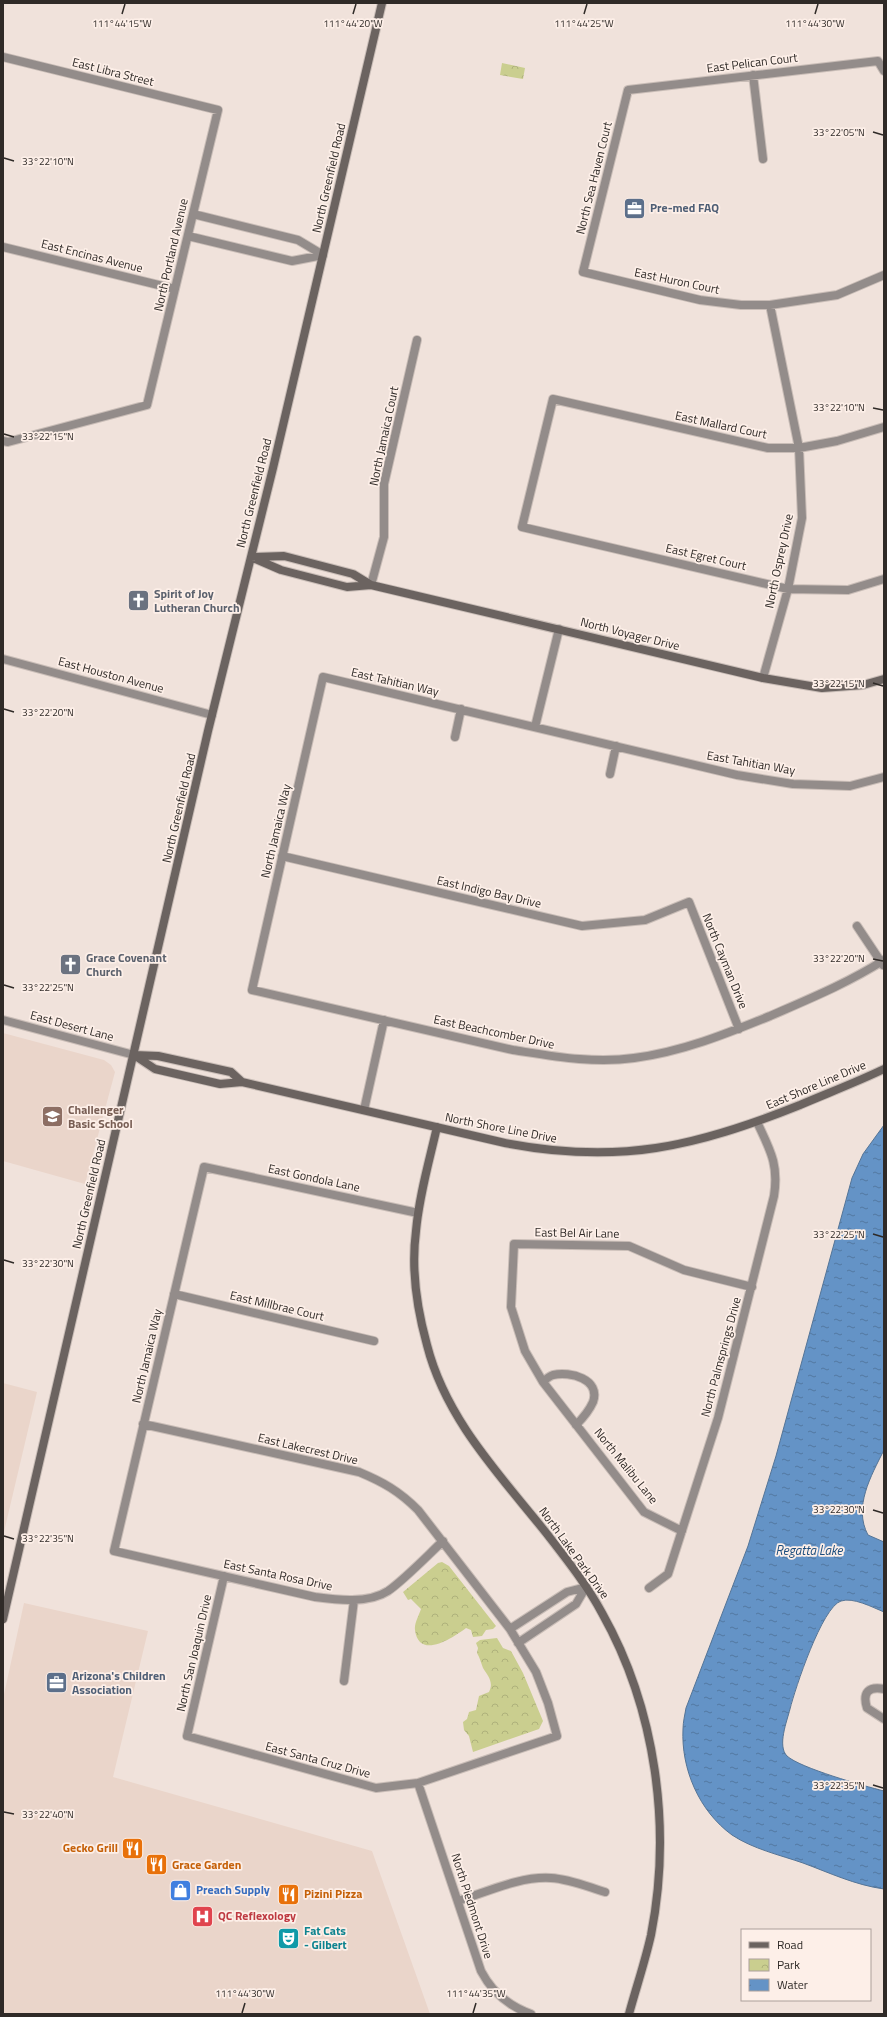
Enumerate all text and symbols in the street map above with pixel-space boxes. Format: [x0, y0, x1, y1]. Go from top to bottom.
text: 111°44'15"W [92, 16, 152, 31]
text: 111°44'20"W [323, 16, 383, 31]
text: 111°44'25"W [554, 16, 614, 31]
text: 111°44'30"W [785, 16, 845, 31]
street label: East Pelican Court [705, 47, 799, 78]
street label: East Libra Street [70, 52, 157, 91]
street label: North Sea Haven Court [570, 119, 617, 236]
street label: North Greenfield Road [307, 121, 350, 235]
text: 33°22'05"N [813, 125, 865, 140]
text: 33°22'10"N [22, 154, 74, 169]
office icon: Pre-med FAQ [622, 195, 648, 221]
street label: North Portland Avenue [148, 197, 193, 313]
place label: Pre-med FAQ [650, 198, 719, 217]
street label: East Encinas Avenue [39, 234, 145, 277]
street label: East Huron Court [633, 262, 722, 299]
street label: North Jamaica Court [364, 384, 404, 487]
text: 33°22'10"N [813, 400, 865, 415]
street label: East Mallard Court [674, 406, 769, 444]
text: 33°22'15"N [22, 429, 74, 444]
street label: North Greenfield Road [231, 436, 276, 550]
street label: North Osprey Drive [759, 512, 798, 610]
street label: East Egret Court [664, 538, 749, 575]
place label: Spirit of Joy Lutheran Church [154, 584, 240, 617]
church icon: Spirit of Joy Lutheran Church [125, 588, 151, 614]
street label: North Voyager Drive [579, 612, 682, 655]
street label: East Houston Avenue [56, 651, 166, 698]
street label: East Tahitian Way [349, 662, 441, 701]
text: 33°22'15"N [813, 676, 865, 691]
text: 33°22'20"N [22, 705, 74, 720]
street label: East Tahitian Way [705, 745, 797, 780]
street label: North Greenfield Road [157, 751, 200, 865]
street label: North Jamaica Way [255, 782, 296, 880]
street label: East Indigo Bay Drive [435, 870, 543, 913]
street label: North Cayman Drive [698, 910, 753, 1011]
place label: Grace Covenant Church [86, 948, 167, 981]
text: 33°22'20"N [813, 951, 865, 966]
church icon: Grace Covenant Church [57, 952, 83, 978]
text: 33°22'25"N [22, 980, 74, 995]
street label: East Desert Lane [28, 1005, 116, 1046]
street label: East Beachcomber Drive [432, 1009, 556, 1054]
street label: East Shore Line Drive [763, 1055, 869, 1114]
place label: Challenger Basic School [68, 1100, 133, 1133]
school or university icon: Challenger Basic School [40, 1104, 66, 1130]
street label: North Shore Line Drive [444, 1107, 559, 1148]
street label: North Greenfield Road [67, 1137, 110, 1251]
street label: East Gondola Lane [266, 1158, 362, 1197]
street label: East Bel Air Lane [534, 1222, 620, 1243]
text: 33°22'25"N [813, 1227, 865, 1242]
text: 33°22'30"N [22, 1256, 74, 1271]
street label: East Millbrae Court [228, 1285, 327, 1326]
street label: North Palmsprings Drive [695, 1295, 746, 1419]
street label: North Jamaica Way [126, 1307, 167, 1405]
street label: North Malibu Lane [590, 1424, 663, 1508]
street label: East Lakecrest Drive [256, 1428, 360, 1469]
text: 33°22'30"N [813, 1502, 865, 1517]
street label: North Lake Park Drive [534, 1503, 614, 1603]
text: 33°22'35"N [22, 1531, 74, 1546]
water label: Regatta Lake [775, 1540, 844, 1560]
street label: East Santa Rosa Drive [222, 1554, 334, 1595]
street label: North San Joaquin Drive [171, 1592, 216, 1713]
place label: Arizona's Children Association [72, 1666, 166, 1699]
office icon: Arizona's Children Association [44, 1670, 70, 1696]
street label: East Santa Cruz Drive [263, 1736, 373, 1783]
text: 33°22'35"N [813, 1778, 865, 1793]
text: 33°22'40"N [22, 1807, 74, 1822]
restaurant icon: Gecko Grill [120, 1835, 146, 1861]
place label: Gecko Grill [63, 1838, 118, 1857]
street label: North Piedmont Drive [446, 1851, 498, 1961]
restaurant icon: Grace Garden [143, 1852, 169, 1878]
place label: Grace Garden [172, 1855, 241, 1874]
shop icon: Preach Supply [167, 1877, 193, 1903]
place label: Preach Supply [196, 1880, 270, 1899]
restaurant icon: Pizini Pizza [275, 1881, 301, 1907]
place label: Pizini Pizza [304, 1884, 362, 1903]
hospital icon: QC Reflexology [190, 1903, 216, 1929]
place label: QC Reflexology [218, 1906, 296, 1925]
place label: Fat Cats - Gilbert [304, 1921, 347, 1954]
theatre icon: Fat Cats - Gilbert [275, 1925, 301, 1951]
legend [741, 1929, 871, 2001]
text: Road [777, 1935, 803, 1954]
text: Park [777, 1955, 800, 1974]
text: Water [777, 1975, 808, 1994]
text: 111°44'30"W [215, 1986, 275, 2001]
text: 111°44'35"W [446, 1986, 506, 2001]

